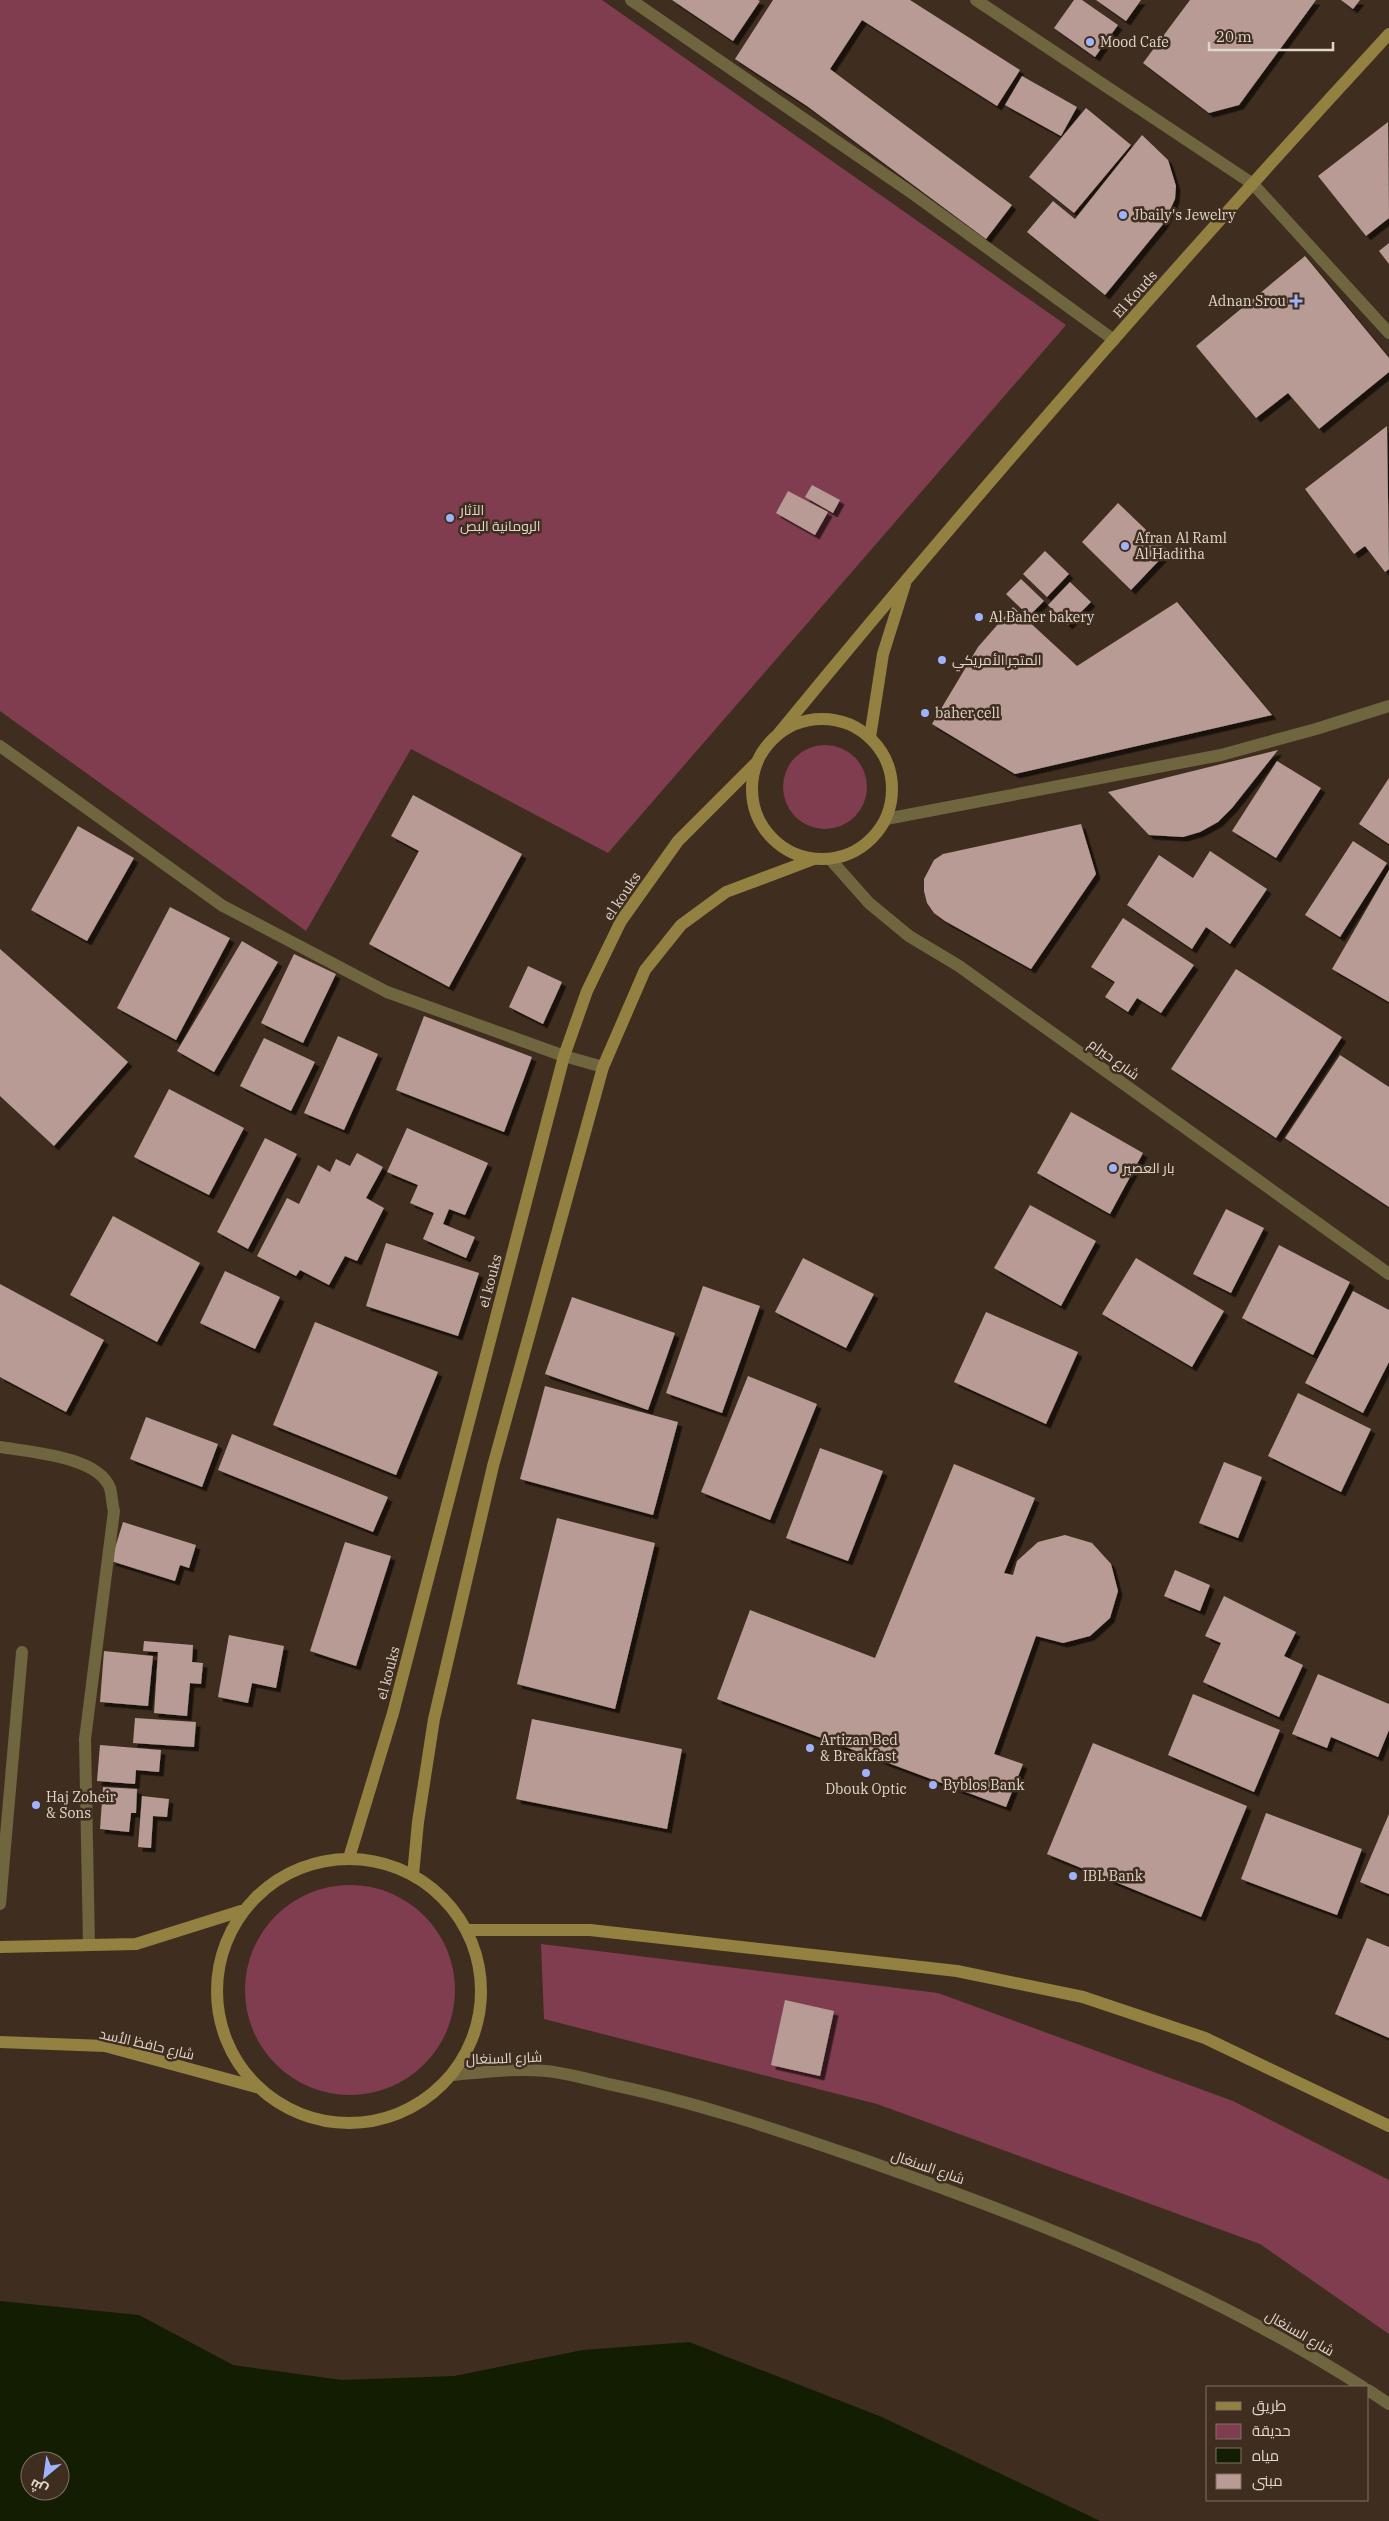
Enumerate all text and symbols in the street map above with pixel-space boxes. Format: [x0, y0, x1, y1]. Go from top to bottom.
scale bar [1209, 20, 1333, 52]
text: 20 m [1216, 27, 1252, 46]
place label: Mood Cafe [1100, 33, 1169, 51]
marker: Mood Cafe [1084, 36, 1096, 48]
place label: Jbaily's Jewelry [1133, 206, 1236, 224]
marker: Jbaily's Jewelry [1117, 209, 1129, 221]
street label: El Kouds [1109, 266, 1161, 322]
place label: Adnan Srou [1208, 292, 1286, 310]
marker: Adnan Srou [1290, 295, 1302, 307]
place label: الآثار الرومانية البص [459, 501, 541, 535]
marker: الآثار الرومانية البص [444, 512, 456, 524]
place label: Afran Al Raml Al Haditha [1135, 529, 1227, 563]
marker: Afran Al Raml Al Haditha [1119, 540, 1131, 552]
place label: Al Baher bakery [989, 608, 1095, 626]
marker: Al Baher bakery [973, 611, 985, 623]
place label: المتجر الأمريكي [952, 651, 1042, 672]
marker: المتجر الأمريكي [936, 654, 948, 666]
place label: baher cell [935, 704, 1000, 722]
marker: baher cell [919, 707, 931, 719]
street label: el kouks [599, 868, 645, 924]
street label: شارع حيرام [1084, 1034, 1143, 1084]
place label: بار العصير [1122, 1159, 1175, 1177]
marker: بار العصير [1107, 1162, 1119, 1174]
street label: el kouks [474, 1252, 506, 1310]
street label: el kouks [372, 1644, 404, 1702]
place label: Artizan Bed & Breakfast [820, 1731, 898, 1765]
marker: Artizan Bed & Breakfast [804, 1742, 816, 1754]
marker: Dbouk Optic [860, 1767, 872, 1779]
place label: Byblos Bank [943, 1776, 1025, 1794]
marker: Byblos Bank [927, 1779, 939, 1791]
place label: Dbouk Optic [825, 1780, 907, 1798]
place label: Haj Zoheir & Sons [46, 1788, 117, 1822]
marker: Haj Zoheir & Sons [30, 1799, 42, 1811]
place label: IBL Bank [1083, 1867, 1144, 1885]
marker: IBL Bank [1067, 1870, 1079, 1882]
street label: شارع حافظ الأسد [98, 2024, 196, 2064]
street label: شارع السنغال [465, 2048, 543, 2068]
street label: شارع السنغال [889, 2146, 967, 2188]
street label: شارع السنغال [1262, 2306, 1338, 2360]
legend [1206, 2386, 1369, 2501]
text: طريق [1252, 2396, 1286, 2416]
text: حديقة [1252, 2421, 1291, 2440]
text: مياه [1252, 2446, 1279, 2465]
north arrow [20, 2451, 70, 2501]
text: مبنى [1252, 2471, 1283, 2491]
text: ش [26, 2475, 51, 2500]

